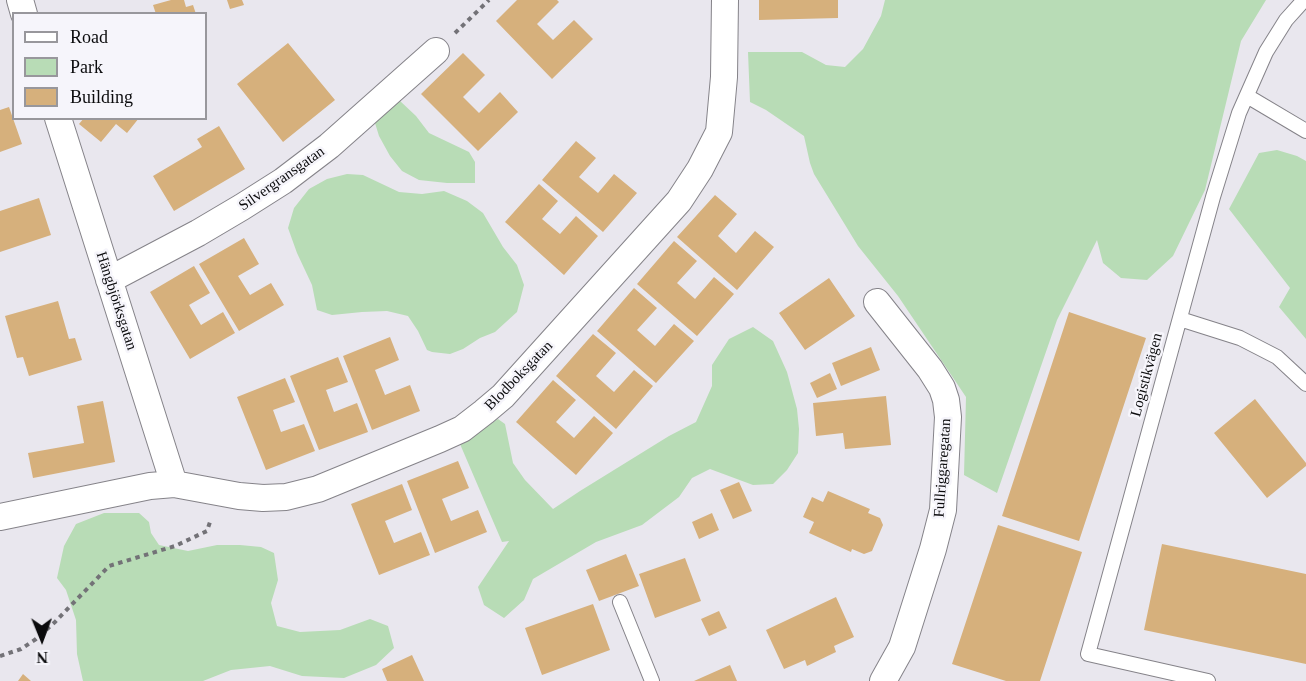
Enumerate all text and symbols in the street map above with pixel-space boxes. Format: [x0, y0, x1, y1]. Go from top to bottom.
legend [12, 12, 207, 120]
text: Road [70, 27, 108, 47]
text: Park [70, 57, 103, 77]
text: Building [70, 87, 133, 107]
street label: Silvergransgatan [236, 143, 328, 215]
street label: Hängbjörksgatan [92, 249, 140, 353]
street label: Logistikvägen [1127, 331, 1167, 419]
street label: Blodboksgatan [481, 337, 557, 415]
street label: Fullriggaregatan [931, 418, 955, 518]
north arrow [12, 609, 72, 669]
text: N [36, 649, 48, 666]

